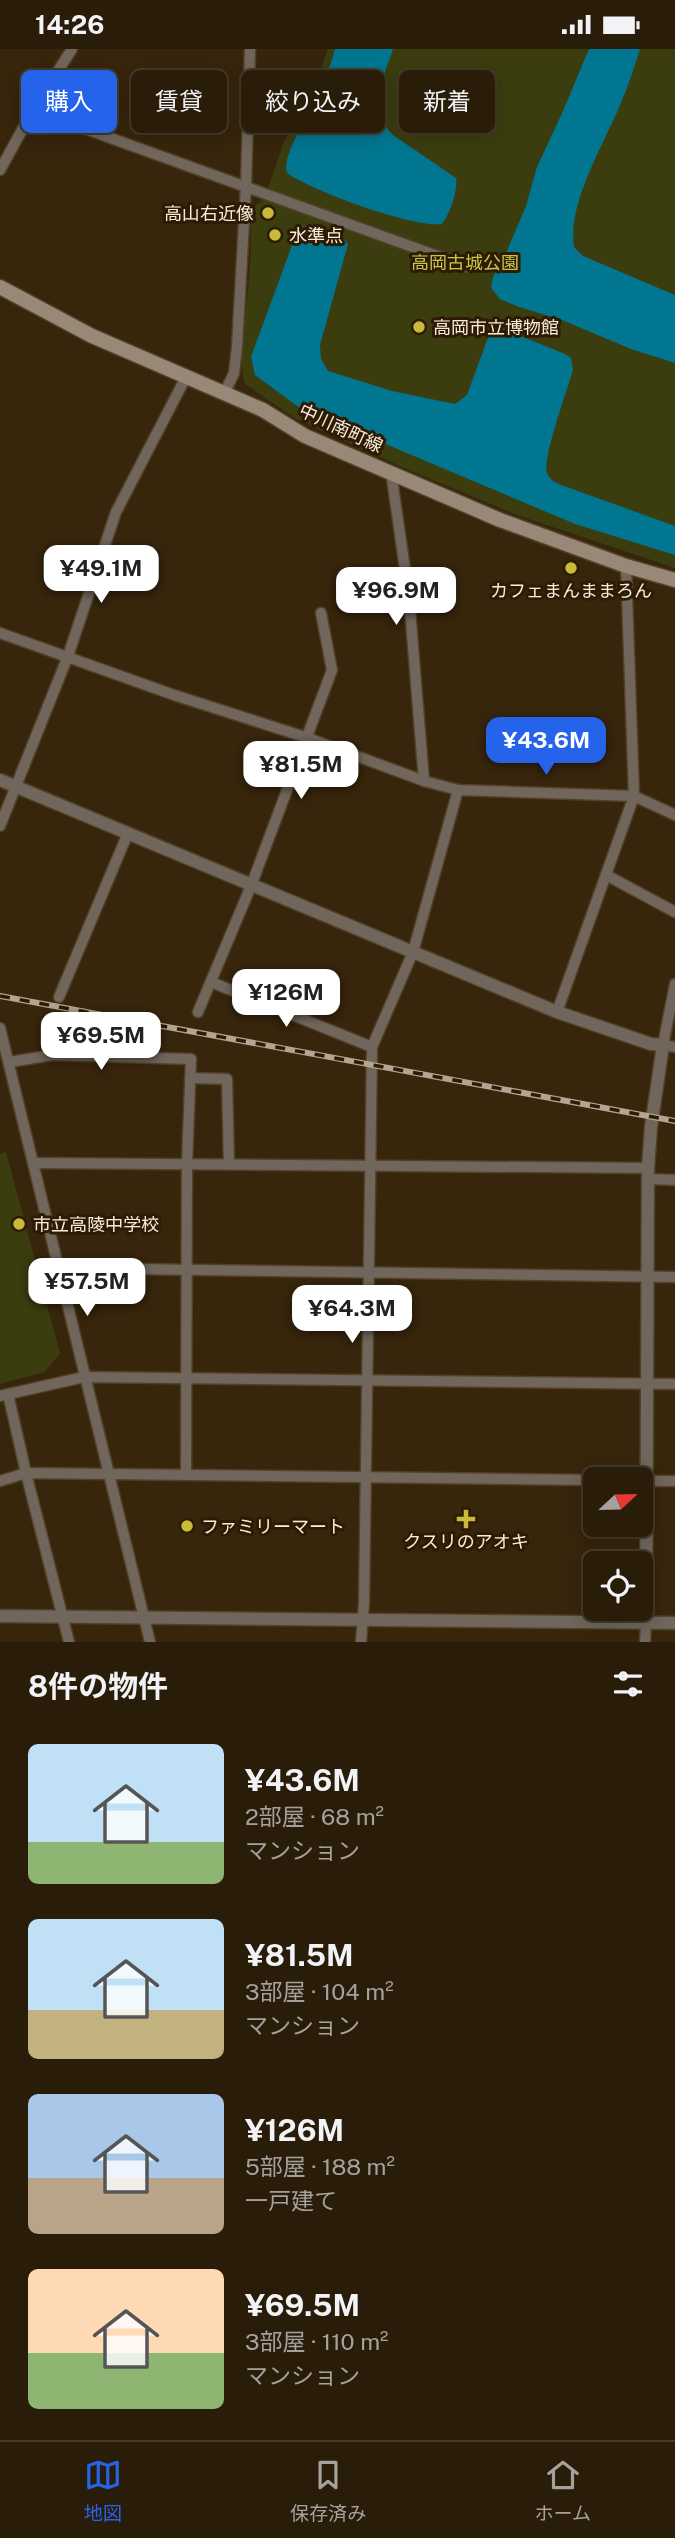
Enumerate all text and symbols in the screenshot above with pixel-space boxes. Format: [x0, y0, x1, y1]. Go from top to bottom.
text: 14:26 [35, 9, 104, 40]
chip: 購入 [21, 70, 117, 133]
chip: 賃貸 [131, 70, 227, 133]
chip: 絞り込み [241, 70, 385, 133]
chip: 新着 [399, 70, 495, 133]
place label: 高山右近像 [164, 203, 254, 224]
marker: 高山右近像 [260, 205, 276, 221]
place label: 水準点 [289, 225, 343, 246]
marker: 水準点 [267, 227, 283, 243]
park label: 高岡古城公園 [411, 252, 519, 273]
place label: 高岡市立博物館 [433, 317, 559, 338]
marker: 高岡市立博物館 [411, 319, 427, 335]
street label: 中川南町線 [296, 399, 386, 457]
pin: ¥49.1M [44, 545, 158, 605]
text: ¥49.1M [60, 554, 142, 581]
marker: カフェまんままろん [563, 560, 579, 576]
pin: ¥96.9M [339, 567, 453, 627]
text: ¥96.9M [352, 576, 440, 603]
place label: カフェまんままろん [490, 580, 652, 601]
pin: ¥43.6M [489, 717, 603, 777]
text: ¥43.6M [502, 726, 590, 753]
pin: ¥81.5M [244, 741, 358, 801]
text: ¥81.5M [259, 750, 343, 777]
pin: ¥126M [237, 969, 335, 1029]
text: ¥126M [248, 978, 324, 1005]
pin: ¥69.5M [44, 1013, 158, 1072]
text: ¥69.5M [57, 1021, 145, 1048]
place label: 市立高陵中学校 [33, 1214, 159, 1235]
marker: 市立高陵中学校 [11, 1216, 27, 1232]
pin: ¥57.5M [30, 1259, 144, 1318]
text: ¥57.5M [44, 1267, 130, 1294]
pin: ¥64.3M [295, 1285, 409, 1345]
text: ¥64.3M [308, 1294, 396, 1321]
north arrow [583, 1467, 653, 1537]
map controls [583, 1467, 653, 1621]
marker: クスリのアオキ [458, 1511, 474, 1527]
place label: ファミリーマート [201, 1516, 345, 1537]
marker: ファミリーマート [179, 1518, 195, 1534]
place label: クスリのアオキ [403, 1531, 529, 1552]
button: locate [583, 1551, 653, 1621]
icon: filters [609, 1665, 647, 1703]
text: 8件の物件 [28, 1668, 168, 1704]
text: ¥43.6M [245, 1762, 360, 1798]
icon: home [84, 1772, 168, 1856]
text: 2部屋 · 68 m² [245, 1803, 384, 1830]
text: マンション [245, 1837, 360, 1864]
text: ¥81.5M [245, 1937, 354, 1973]
icon: home [84, 1947, 168, 2031]
text: 3部屋 · 104 m² [245, 1978, 394, 2005]
text: マンション [245, 2012, 360, 2039]
text: ¥126M [245, 2112, 344, 2148]
icon: home [84, 2122, 168, 2206]
text: 5部屋 · 188 m² [245, 2153, 395, 2180]
text: 一戸建て [245, 2187, 337, 2214]
text: ¥69.5M [245, 2287, 360, 2323]
icon: home [84, 2297, 168, 2381]
text: 3部屋 · 110 m² [245, 2328, 389, 2355]
text: マンション [245, 2362, 360, 2389]
tab: 地図 [84, 2456, 122, 2525]
tab: 保存済み [290, 2456, 366, 2525]
tab: ホーム [534, 2456, 591, 2525]

